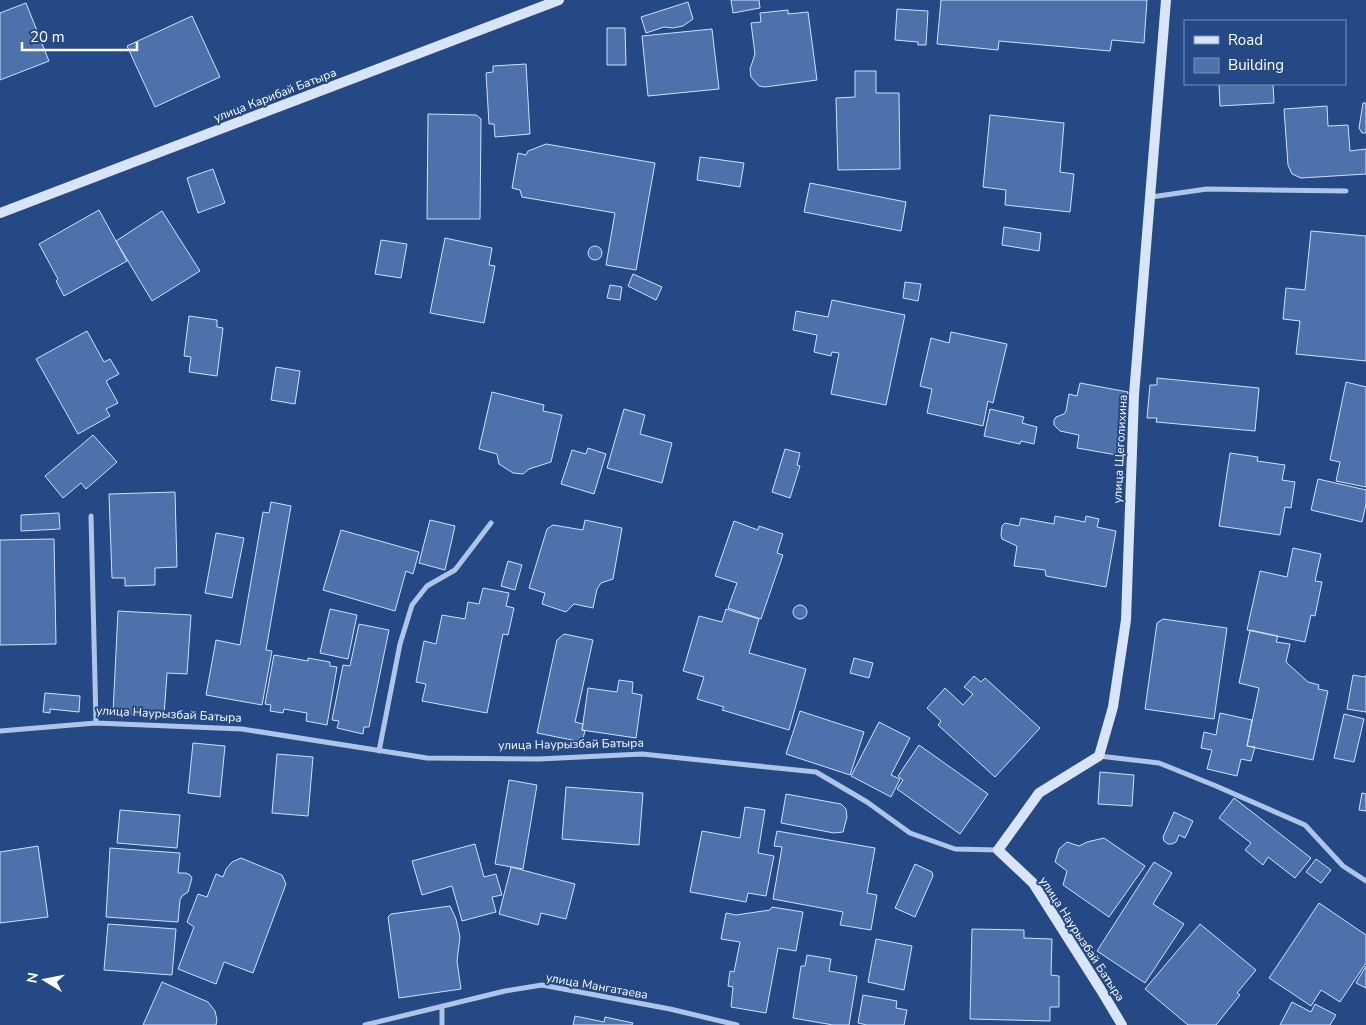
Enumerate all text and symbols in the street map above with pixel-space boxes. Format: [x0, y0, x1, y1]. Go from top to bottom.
scale bar [22, 20, 138, 52]
legend [1184, 20, 1346, 85]
text: 20 m [30, 27, 65, 47]
text: Road [1228, 30, 1263, 50]
text: Building [1228, 55, 1284, 75]
street label: улица Карибай Батыра [211, 64, 339, 126]
street label: улица Щеголихина [1109, 394, 1131, 504]
street label: улица Наурызбай Батыра [96, 702, 242, 726]
street label: улица Наурызбай Батыра [498, 735, 644, 753]
street label: улица Наурызбай Батыра [1036, 874, 1128, 1004]
north arrow [20, 955, 70, 1005]
street label: улица Мангатаева [545, 969, 649, 1003]
text: N [22, 971, 43, 985]

